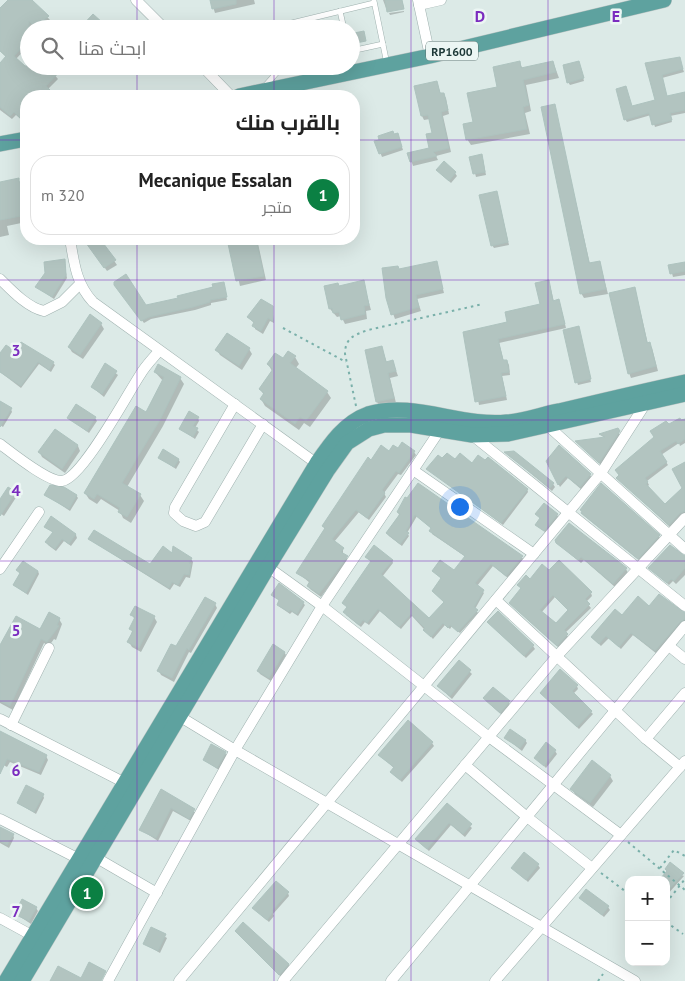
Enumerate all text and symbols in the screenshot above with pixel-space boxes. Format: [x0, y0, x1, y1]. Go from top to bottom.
text: D [475, 6, 485, 26]
text: E [612, 6, 620, 26]
search box [20, 20, 360, 75]
icon: search [38, 34, 66, 62]
text: ابحث هنا [78, 36, 147, 60]
road number: RP1600 [426, 41, 478, 60]
text: بالقرب منك [236, 109, 340, 136]
text: Mecanique Essalan [139, 168, 292, 192]
text: 320 m [41, 185, 84, 205]
text: 1 [318, 185, 328, 205]
text: متجر [263, 197, 292, 217]
text: 3 [11, 340, 21, 360]
text: 4 [11, 480, 21, 500]
your location [447, 494, 473, 520]
text: 5 [11, 620, 21, 640]
text: 6 [11, 760, 21, 780]
pin: 1 [71, 874, 103, 912]
map controls [625, 876, 670, 966]
button: + [625, 876, 670, 921]
text: 7 [11, 901, 21, 921]
button: − [625, 921, 670, 966]

